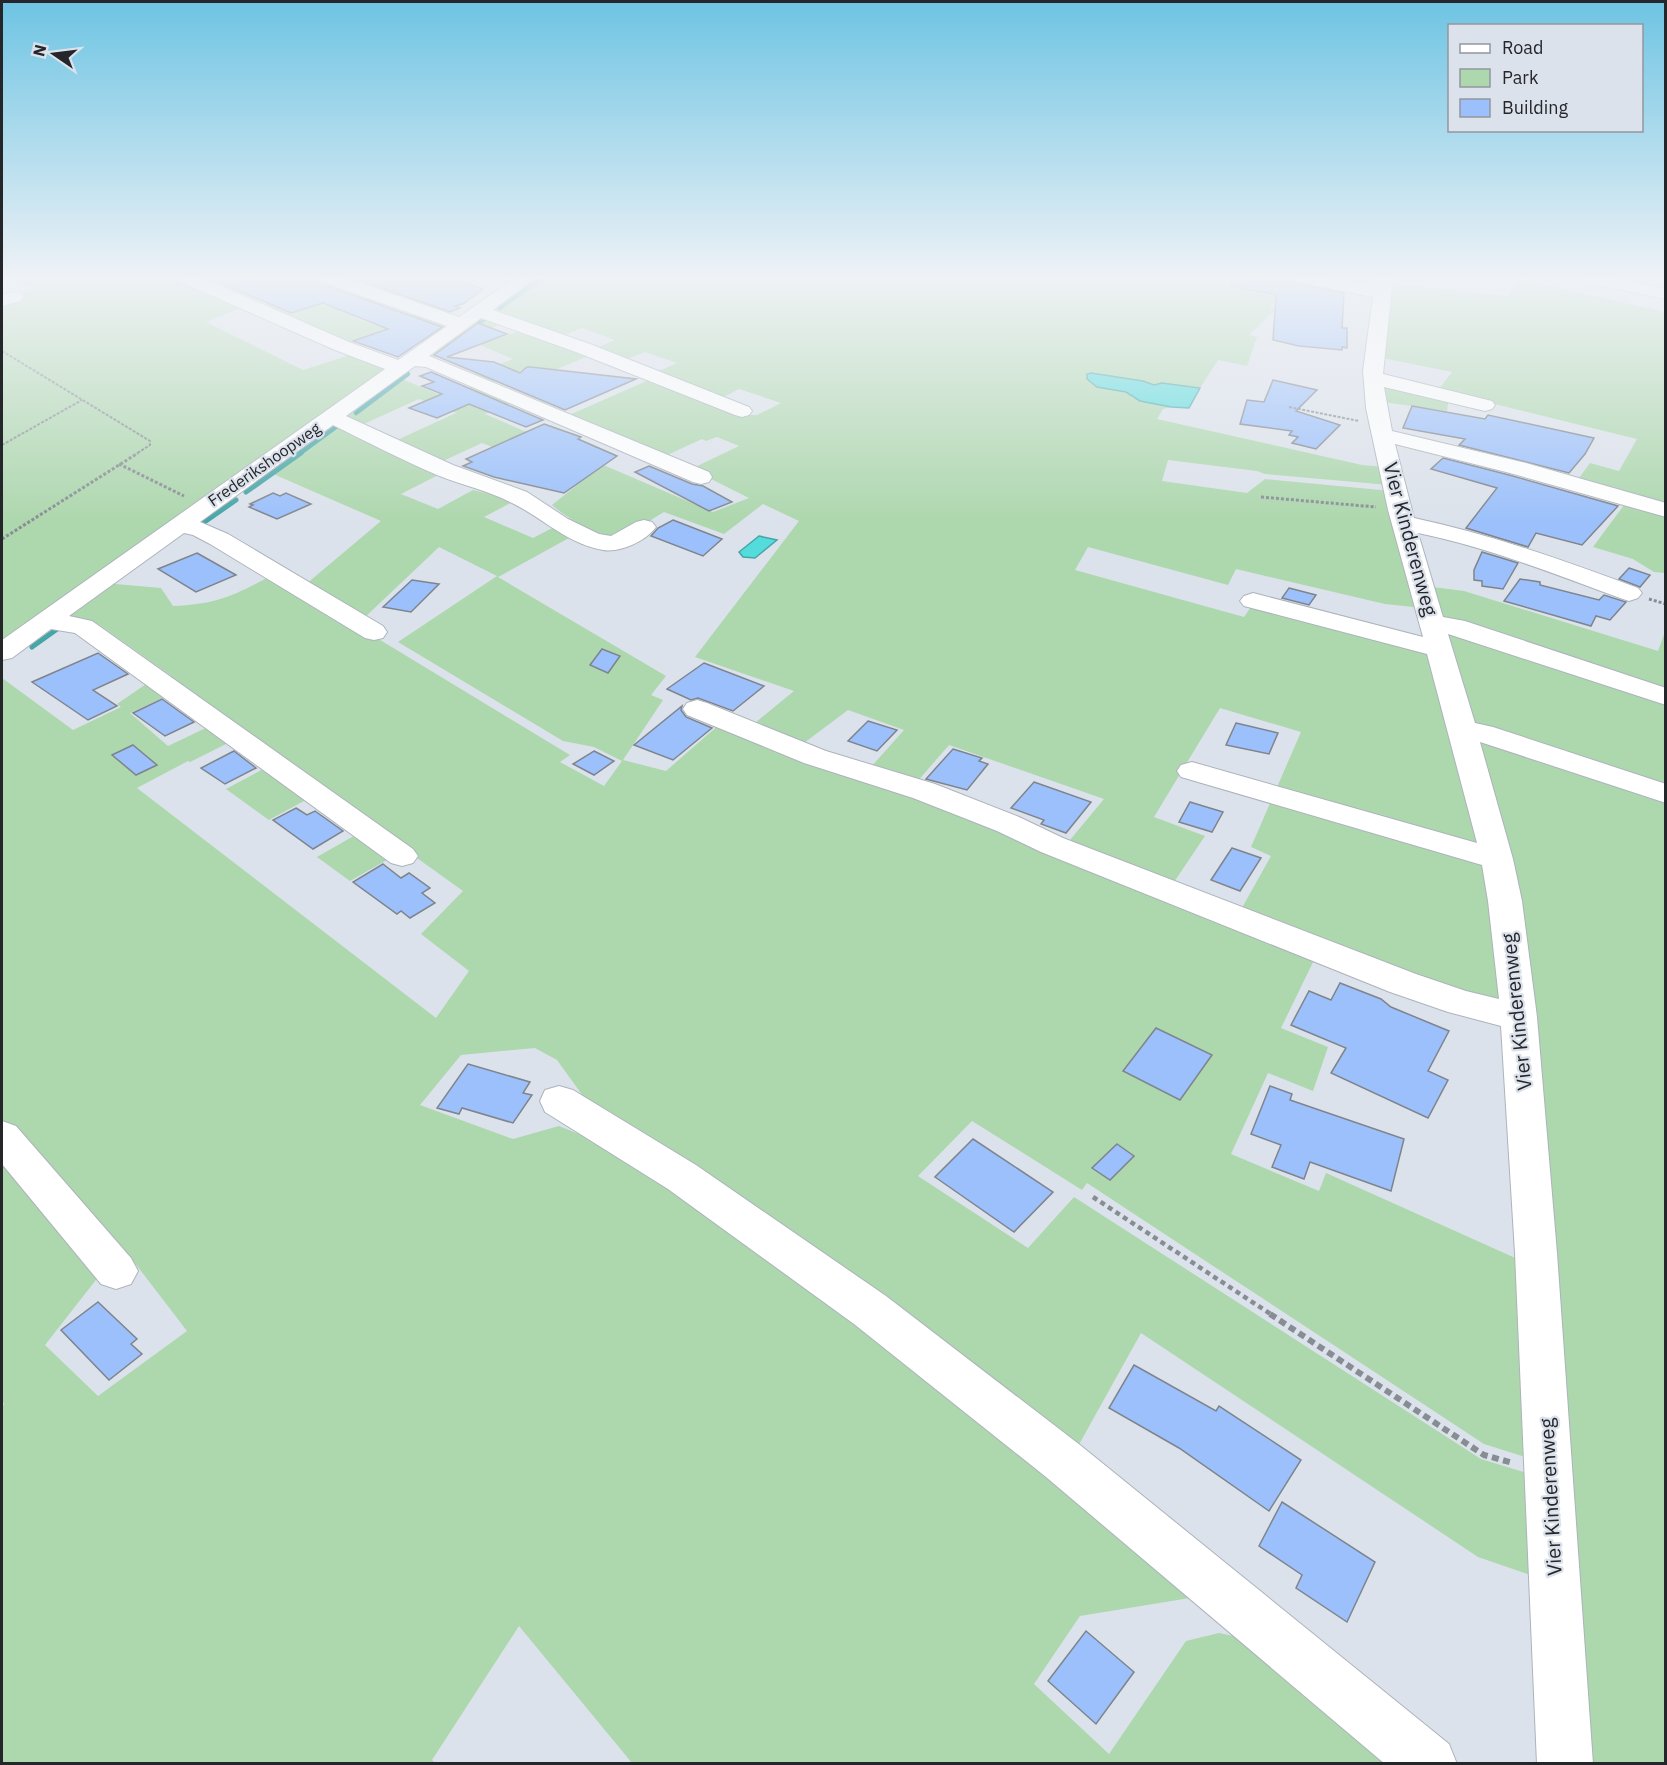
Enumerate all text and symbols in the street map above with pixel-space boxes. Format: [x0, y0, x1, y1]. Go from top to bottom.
north arrow [24, 24, 84, 84]
legend [1448, 24, 1643, 132]
text: Road [1502, 36, 1543, 59]
text: N [28, 42, 51, 58]
text: Park [1502, 66, 1539, 89]
text: Building [1502, 96, 1569, 119]
street label: Frederikshoopweg [204, 417, 325, 510]
street label: Vier Kinderenweg [1377, 459, 1445, 619]
street label: Vier Kinderenweg [1494, 932, 1538, 1092]
street label: Vier Kinderenweg [1532, 1417, 1568, 1577]

